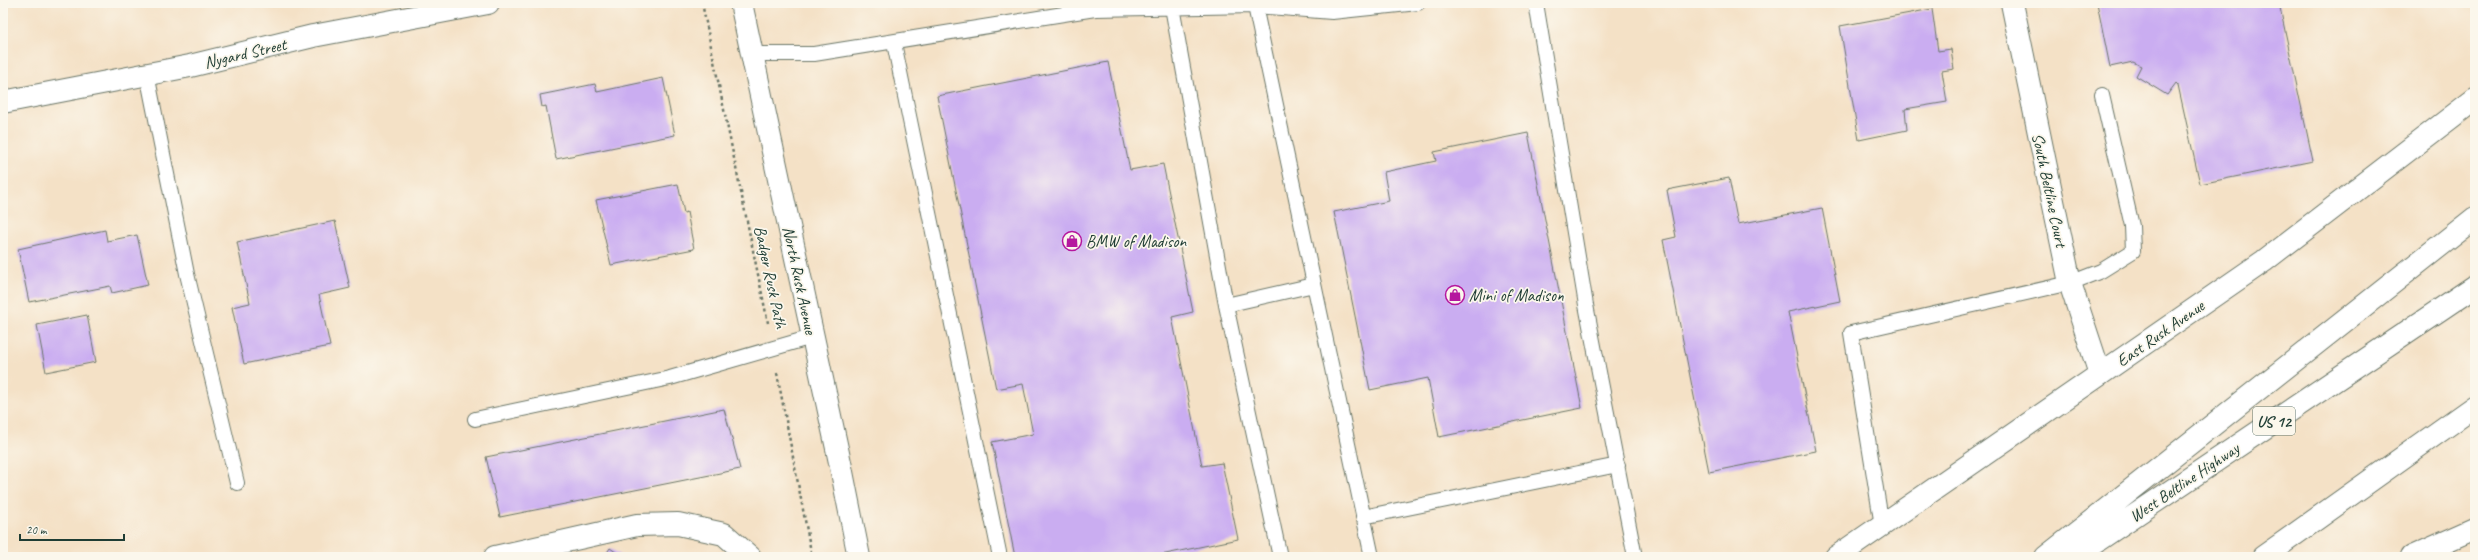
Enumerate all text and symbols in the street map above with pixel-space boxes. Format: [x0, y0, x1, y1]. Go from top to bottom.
street label: Nygard Street [202, 33, 290, 73]
street label: South Beltline Court [2027, 131, 2072, 251]
street label: Badger Rusk Path [749, 224, 792, 331]
street label: North Rusk Avenue [778, 224, 821, 337]
shop icon: BMW of Madison [1061, 230, 1083, 252]
place label: BMW of Madison [1086, 231, 1188, 252]
shop icon: Mini of Madison [1444, 284, 1466, 306]
place label: Mini of Madison [1469, 285, 1564, 306]
street label: East Rusk Avenue [2112, 295, 2209, 371]
road number: US 12 [2253, 407, 2295, 435]
street label: West Beltline Highway [2126, 437, 2244, 527]
scale bar [20, 516, 124, 542]
text: 20 m [26, 522, 48, 538]

